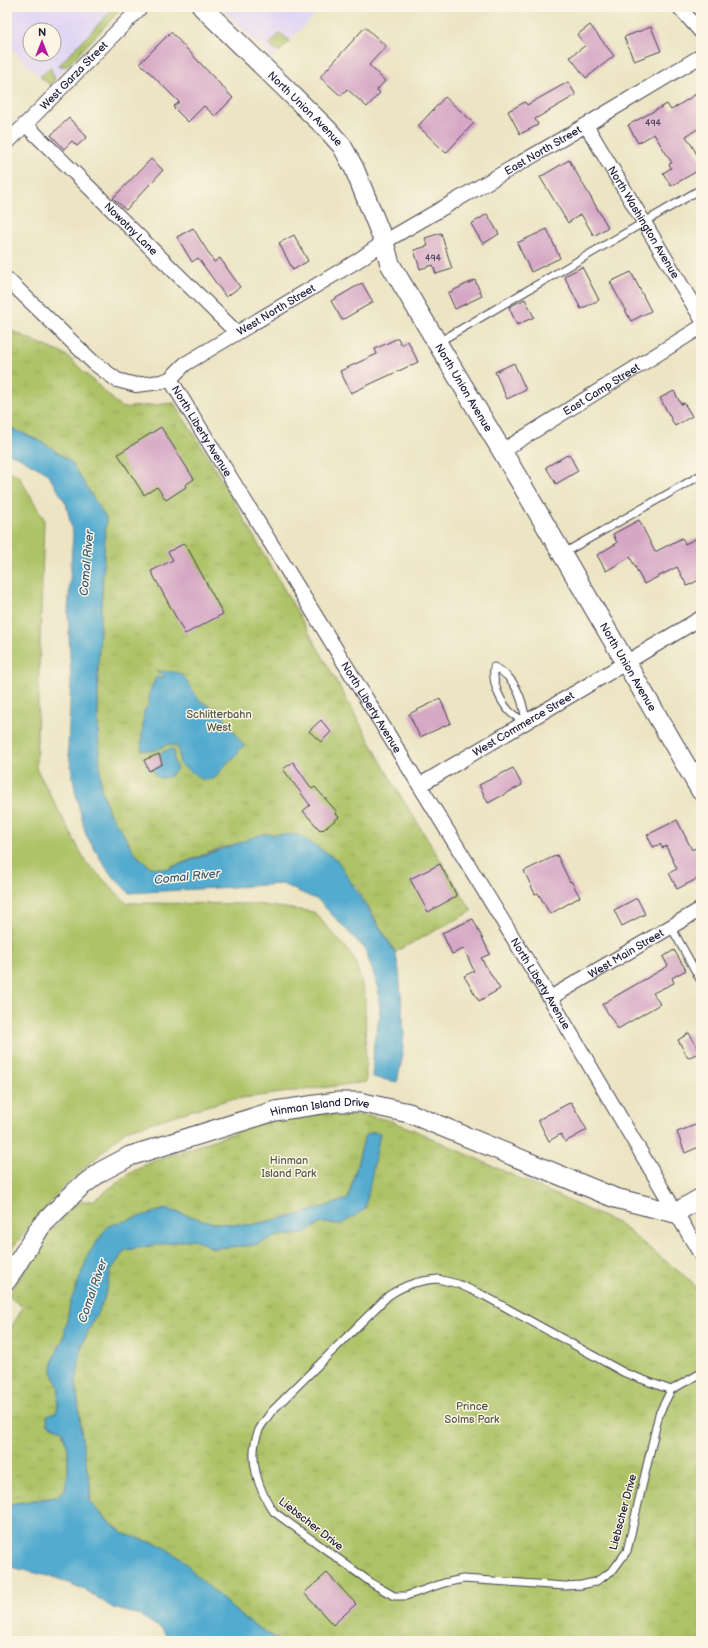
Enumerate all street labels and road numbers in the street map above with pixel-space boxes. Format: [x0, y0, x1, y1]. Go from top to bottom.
street label: West Garza Street [37, 38, 111, 112]
street label: North Union Avenue [265, 69, 346, 149]
street label: East North Street [502, 122, 584, 177]
street label: North Washington Avenue [605, 164, 683, 281]
street label: Nowotny Lane [102, 199, 161, 258]
street label: West North Street [234, 281, 318, 338]
street label: North Union Avenue [433, 341, 496, 434]
street label: East Camp Street [561, 360, 643, 418]
street label: North Liberty Avenue [169, 383, 235, 479]
street label: North Union Avenue [597, 620, 659, 714]
street label: North Liberty Avenue [339, 659, 405, 755]
street label: West Commerce Street [470, 688, 577, 759]
street label: West Main Street [586, 926, 666, 981]
street label: North Liberty Avenue [508, 935, 574, 1032]
street label: Hinman Island Drive [268, 1095, 371, 1119]
street label: Liebscher Drive [607, 1472, 640, 1552]
street label: Liebscher Drive [276, 1495, 346, 1554]

